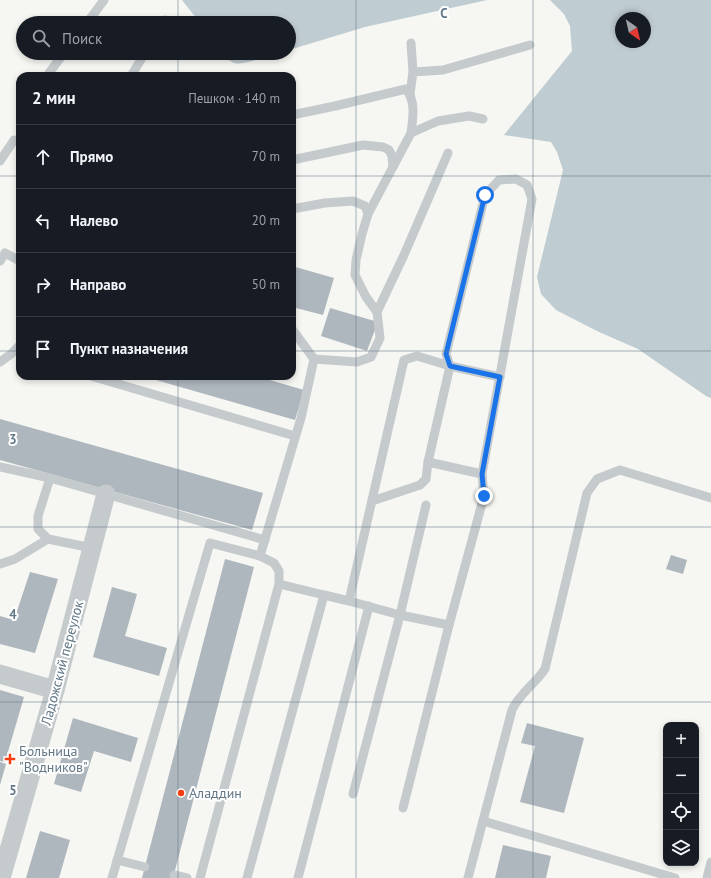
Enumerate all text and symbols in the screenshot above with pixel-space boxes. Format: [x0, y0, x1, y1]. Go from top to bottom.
text: C [440, 5, 448, 22]
north arrow [615, 12, 651, 48]
search box [16, 16, 296, 60]
icon: search [30, 27, 52, 49]
text: Поиск [62, 29, 102, 48]
text: 2 мин [32, 87, 76, 109]
text: Пешком · 140 m [188, 90, 280, 107]
icon: ahead [32, 146, 54, 168]
text: Прямо [70, 147, 113, 166]
text: 70 m [252, 148, 280, 165]
route start [476, 186, 494, 204]
icon: left [32, 210, 54, 232]
text: Налево [70, 211, 118, 230]
text: 20 m [252, 212, 280, 229]
icon: right [32, 274, 54, 296]
text: Направо [70, 275, 126, 294]
text: 50 m [252, 276, 280, 293]
icon: arrive [32, 338, 54, 360]
text: Пункт назначения [70, 339, 188, 358]
text: 3 [9, 431, 17, 448]
route end [475, 487, 493, 505]
street label: Ладожский переулок [36, 598, 87, 728]
text: 4 [9, 606, 17, 623]
map controls [663, 722, 699, 866]
button: + [663, 722, 699, 758]
place label: Больница "Водников" [19, 742, 88, 776]
marker: Больница "Водников" [4, 753, 16, 765]
button: − [663, 758, 699, 794]
text: 5 [9, 782, 17, 799]
place label: Аладдин [189, 784, 242, 802]
marker: Аладдин [176, 788, 186, 798]
button: locate [663, 794, 699, 830]
button: layers [663, 830, 699, 866]

